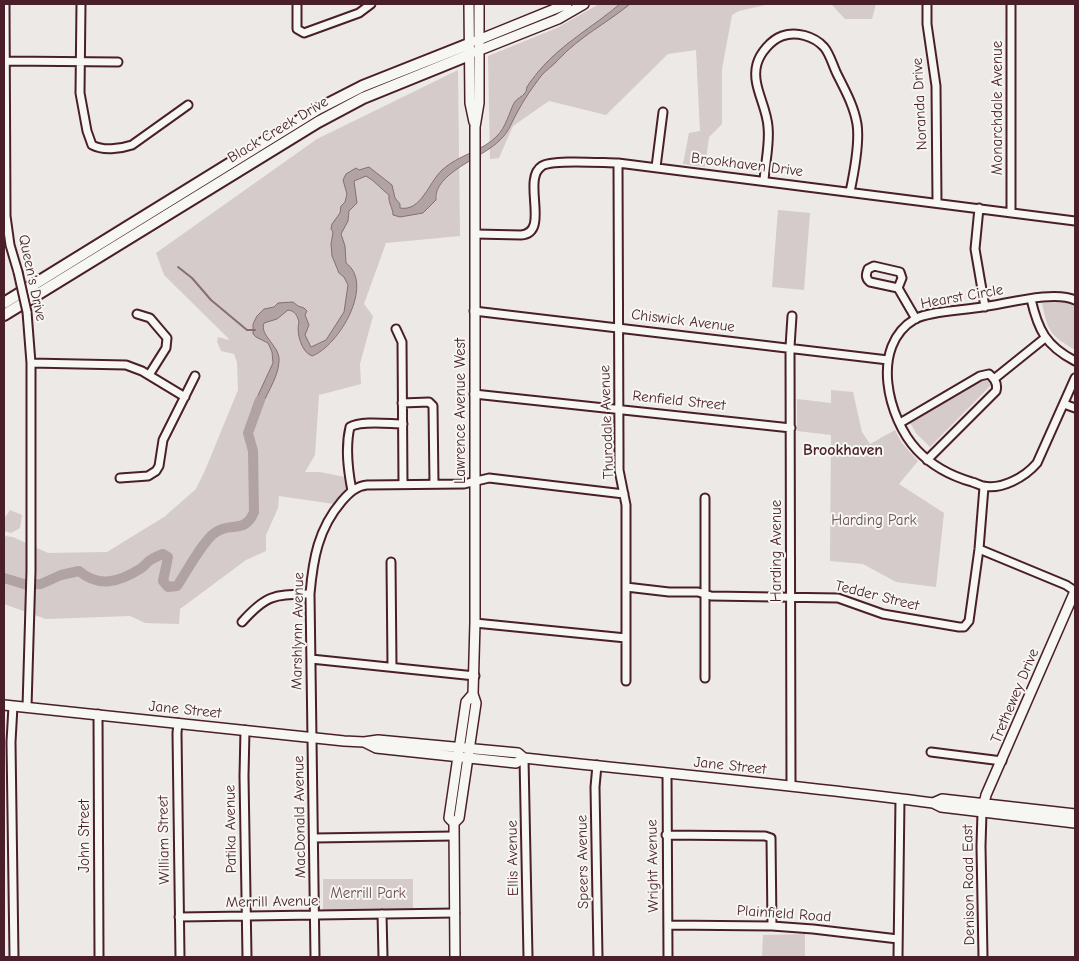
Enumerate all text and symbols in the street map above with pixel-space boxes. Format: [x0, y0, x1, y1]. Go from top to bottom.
street label: Monarchdale Avenue [989, 41, 1007, 175]
street label: Noranda Drive [909, 57, 931, 151]
street label: Black Creek Drive [224, 93, 332, 167]
street label: Brookhaven Drive [690, 149, 804, 181]
street label: Queen's Drive [14, 233, 50, 323]
street label: Hearst Circle [919, 281, 1005, 313]
street label: Chiswick Avenue [630, 306, 736, 336]
street label: Lawrence Avenue West [452, 338, 470, 484]
street label: Thurodale Avenue [596, 365, 618, 479]
street label: Renfield Street [632, 387, 726, 415]
district label: Brookhaven [803, 440, 883, 460]
street label: Harding Avenue [768, 500, 786, 602]
park label: Harding Park [831, 512, 917, 530]
street label: Marshlynn Avenue [288, 572, 308, 690]
street label: Tedder Street [833, 577, 921, 615]
street label: Trethewey Drive [987, 646, 1043, 746]
street label: Jane Street [148, 697, 222, 723]
street label: Jane Street [693, 753, 767, 779]
street label: MacDonald Avenue [290, 755, 310, 879]
street label: Patika Avenue [221, 785, 241, 873]
street label: William Street [154, 795, 174, 885]
street label: John Street [76, 799, 94, 873]
street label: Speers Avenue [573, 815, 593, 909]
street label: Wright Avenue [643, 819, 663, 913]
street label: Ellis Avenue [503, 820, 523, 896]
street label: Denison Road East [959, 824, 979, 946]
park label: Merrill Park [330, 885, 406, 903]
street label: Merrill Avenue [226, 892, 318, 912]
street label: Plainfield Road [736, 902, 832, 926]

